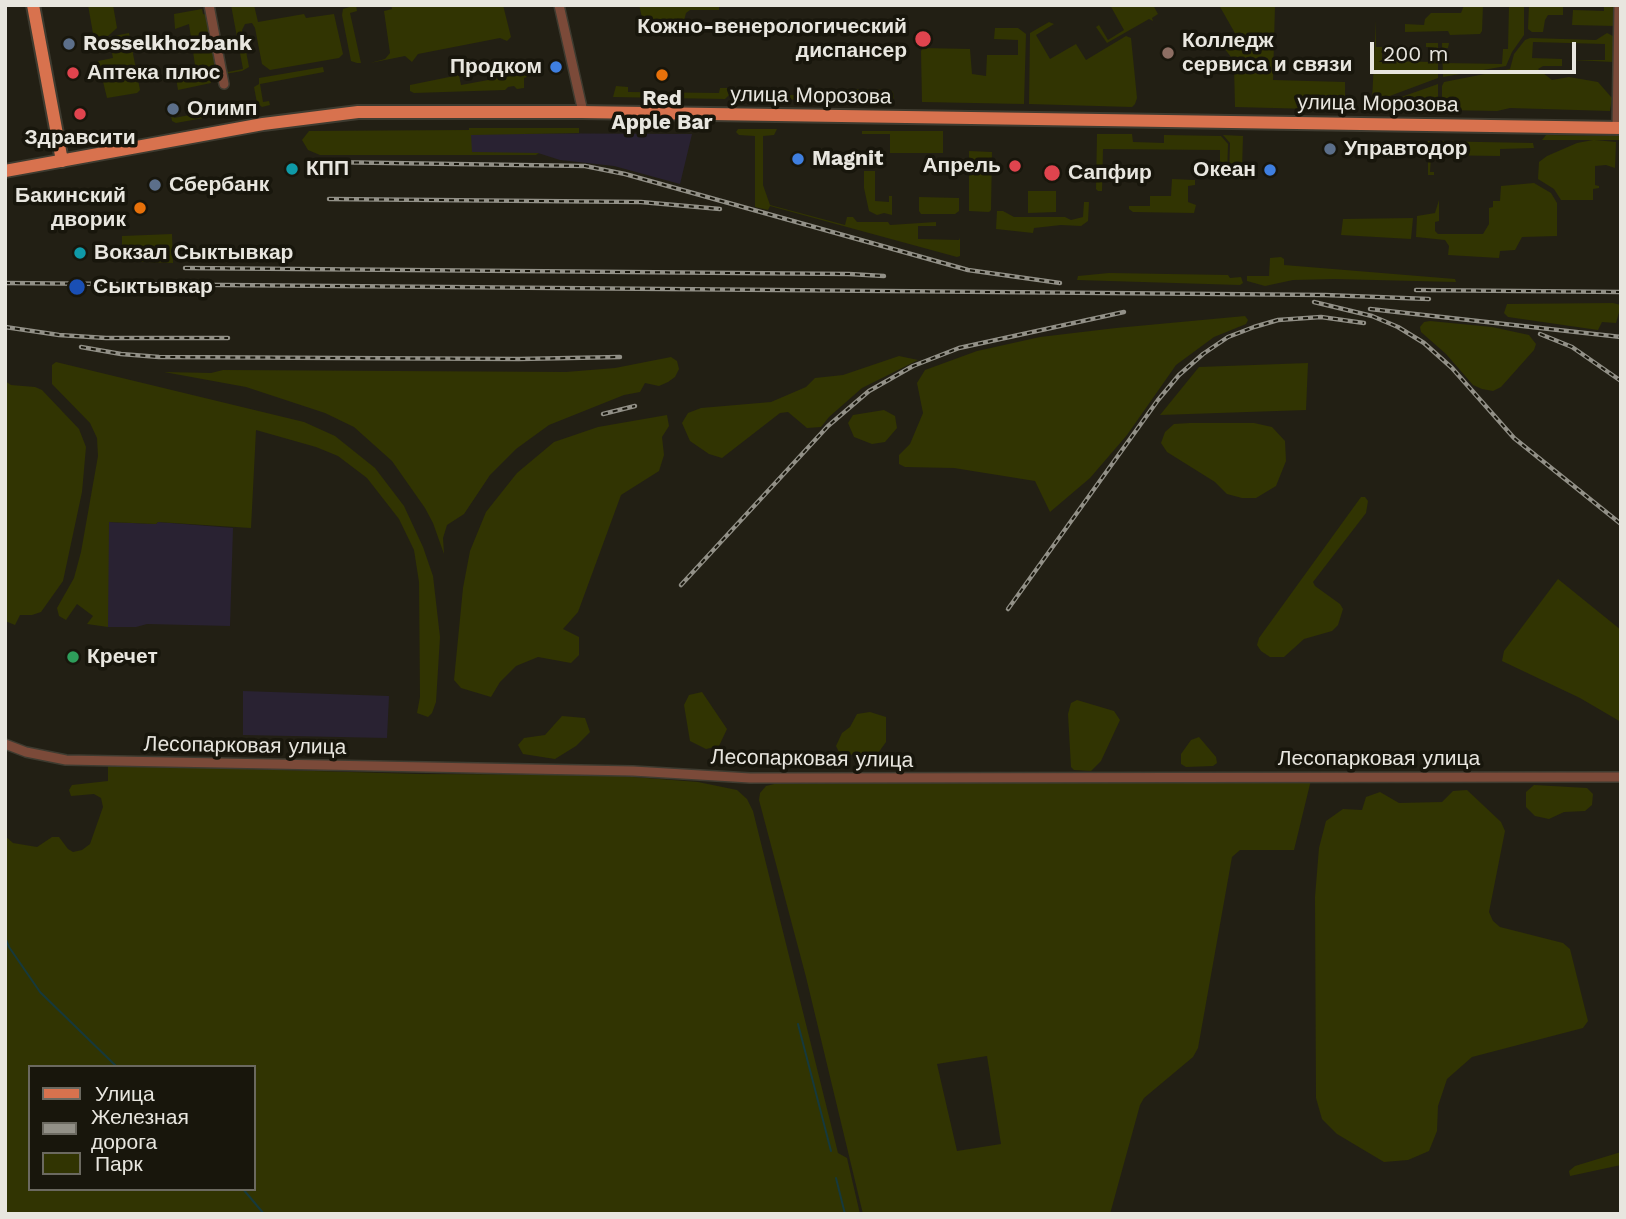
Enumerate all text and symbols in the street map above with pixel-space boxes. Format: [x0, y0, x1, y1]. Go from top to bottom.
place label: Кожно-венерологический диспансер [637, 14, 907, 64]
place label: Колледж сервиса и связи [1182, 28, 1352, 78]
scale bar [1374, 28, 1580, 72]
marker: Кожно-венерологический диспансер [913, 29, 933, 49]
place label: Rosselkhozbank [83, 31, 252, 57]
marker: Rosselkhozbank [61, 36, 77, 52]
text: 200 m [1383, 41, 1449, 66]
marker: Колледж сервиса и связи [1160, 45, 1176, 61]
place label: Продком [450, 54, 542, 80]
marker: Продком [548, 59, 564, 75]
place label: Аптека плюс [87, 60, 220, 86]
marker: Аптека плюс [65, 65, 81, 81]
marker: Red Apple Bar [654, 67, 670, 83]
street label: улица Морозова [730, 82, 892, 110]
place label: Red Apple Bar [611, 86, 713, 136]
street label: улица Морозова [1297, 90, 1459, 118]
place label: Олимп [187, 96, 258, 122]
marker: Олимп [165, 101, 181, 117]
marker: Здравсити [72, 106, 88, 122]
place label: Здравсити [24, 125, 136, 151]
place label: Управтодор [1344, 136, 1468, 162]
marker: Управтодор [1322, 141, 1338, 157]
place label: Magnit [812, 146, 883, 172]
marker: Magnit [790, 151, 806, 167]
place label: Апрель [922, 153, 1001, 179]
place label: КПП [306, 156, 349, 182]
place label: Океан [1193, 157, 1256, 183]
marker: Апрель [1007, 158, 1023, 174]
place label: Сапфир [1068, 160, 1152, 186]
marker: КПП [284, 161, 300, 177]
marker: Океан [1262, 162, 1278, 178]
marker: Сапфир [1042, 163, 1062, 183]
place label: Сбербанк [169, 172, 269, 198]
marker: Сбербанк [147, 177, 163, 193]
place label: Бакинский дворик [15, 183, 126, 233]
marker: Бакинский дворик [132, 200, 148, 216]
place label: Вокзал Сыктывкар [94, 240, 293, 266]
marker: Вокзал Сыктывкар [72, 245, 88, 261]
place label: Сыктывкар [93, 274, 213, 300]
marker: Сыктывкар [67, 277, 87, 297]
place label: Кречет [87, 644, 158, 670]
marker: Кречет [65, 649, 81, 665]
street label: Лесопарковая улица [144, 732, 346, 760]
street label: Лесопарковая улица [711, 745, 913, 773]
street label: Лесопарковая улица [1278, 746, 1480, 772]
legend [28, 1065, 256, 1191]
text: Улица [95, 1081, 155, 1106]
text: Железная дорога [91, 1104, 189, 1154]
text: Парк [95, 1151, 143, 1176]

